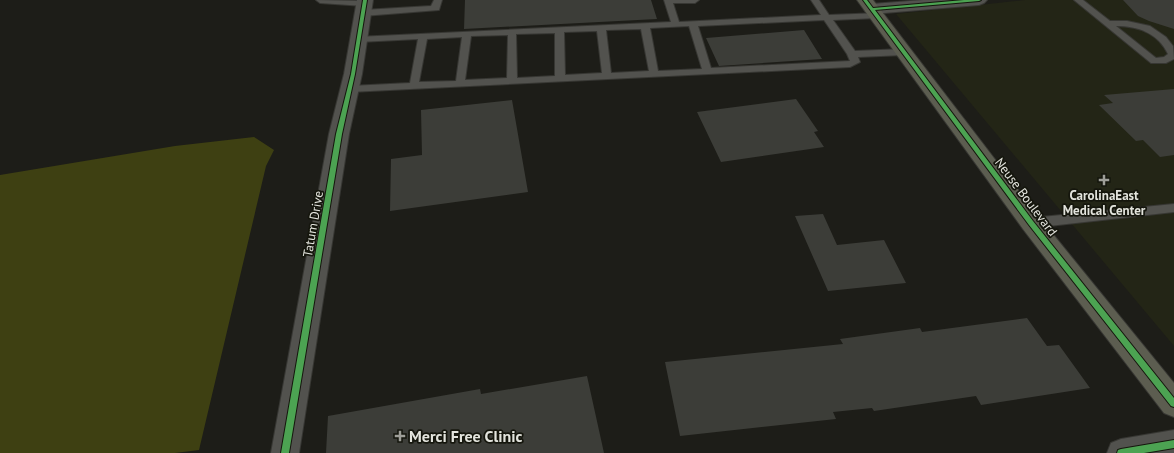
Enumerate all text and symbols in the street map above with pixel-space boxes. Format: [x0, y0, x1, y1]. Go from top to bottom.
street label: Neuse Boulevard [991, 154, 1061, 240]
marker: CarolinaEast Medical Center [1098, 174, 1110, 186]
place label: CarolinaEast Medical Center [1063, 187, 1146, 219]
street label: Tatum Drive [299, 190, 327, 258]
place label: Merci Free Clinic [409, 426, 523, 446]
marker: Merci Free Clinic [394, 430, 406, 442]

